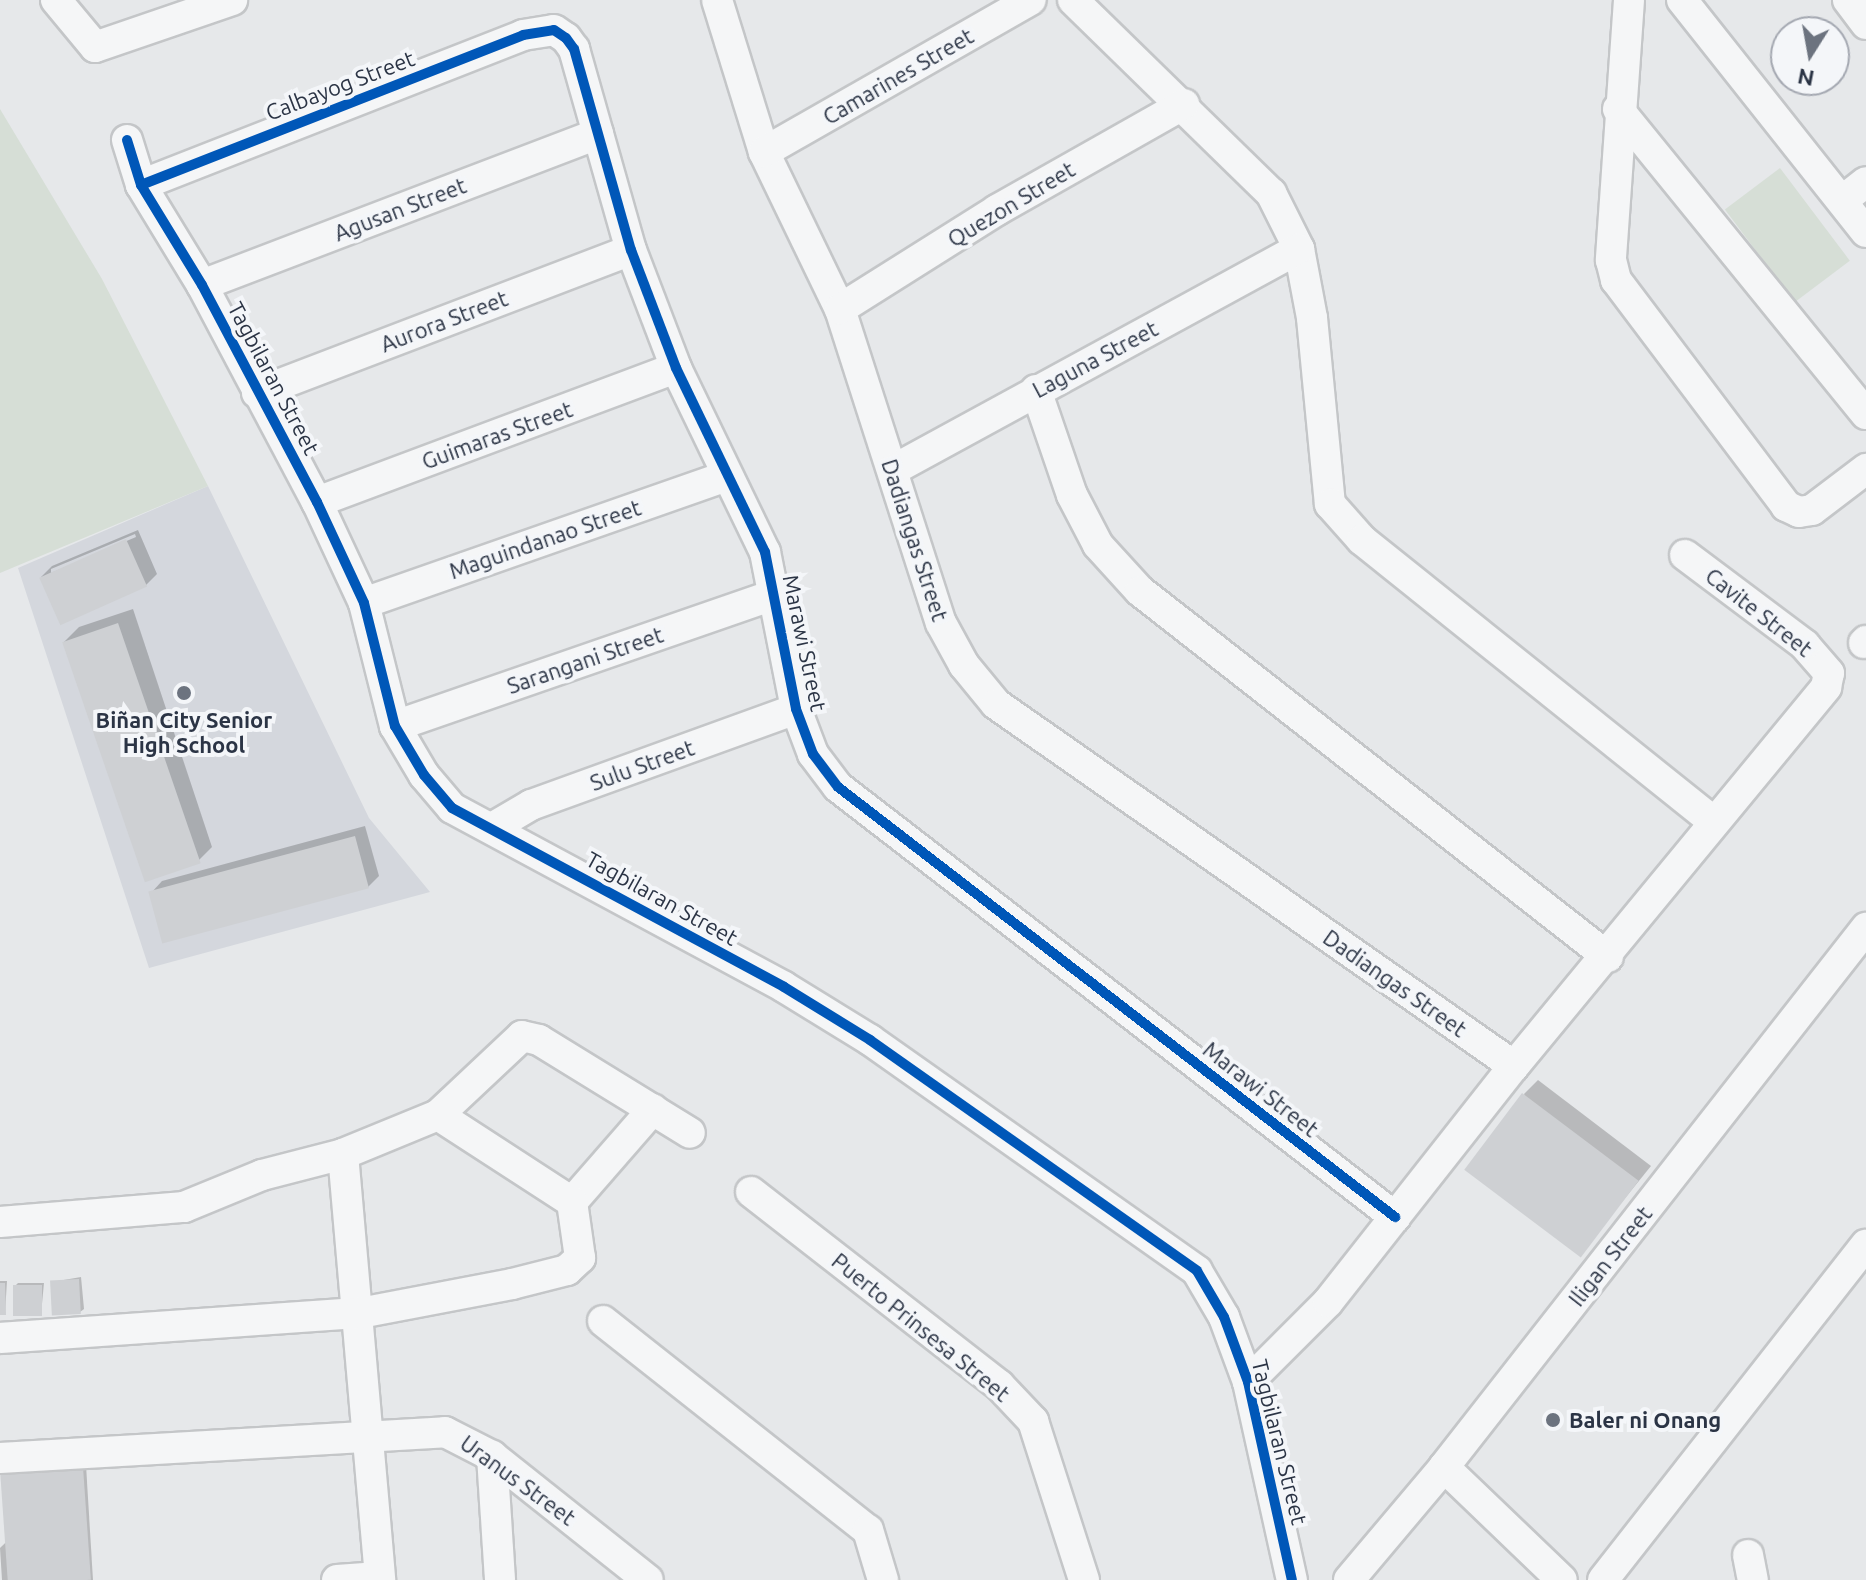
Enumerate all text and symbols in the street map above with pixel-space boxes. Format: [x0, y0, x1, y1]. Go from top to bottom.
north arrow [1770, 16, 1850, 96]
street label: Camarines Street [818, 22, 978, 130]
street label: Calbayog Street [262, 44, 418, 126]
text: N [1795, 64, 1816, 92]
street label: Quezon Street [943, 156, 1079, 252]
street label: Agusan Street [330, 172, 470, 246]
street label: Aurora Street [377, 285, 511, 357]
street label: Tagbilaran Street [223, 297, 325, 459]
street label: Laguna Street [1028, 315, 1162, 403]
street label: Guimaras Street [418, 396, 576, 474]
street label: Dadiangas Street [876, 456, 954, 624]
street label: Maguindanao Street [446, 494, 644, 584]
street label: Cavite Street [1700, 562, 1818, 662]
street label: Marawi Street [778, 572, 832, 714]
street label: Sarangani Street [503, 621, 667, 699]
marker: Biñan City Senior High School [175, 684, 193, 702]
place label: Biñan City Senior High School [96, 706, 272, 758]
street label: Sulu Street [586, 734, 698, 796]
street label: Tagbilaran Street [582, 845, 742, 951]
street label: Dadiangas Street [1318, 924, 1472, 1042]
street label: Marawi Street [1198, 1036, 1324, 1142]
street label: Iligan Street [1563, 1201, 1657, 1311]
street label: Puerto Prinsesa Street [827, 1247, 1015, 1407]
street label: Tagbilaran Street [1247, 1357, 1313, 1527]
place label: Baler ni Onang [1569, 1407, 1721, 1433]
marker: Baler ni Onang [1544, 1411, 1562, 1429]
street label: Uranus Street [455, 1429, 581, 1531]

